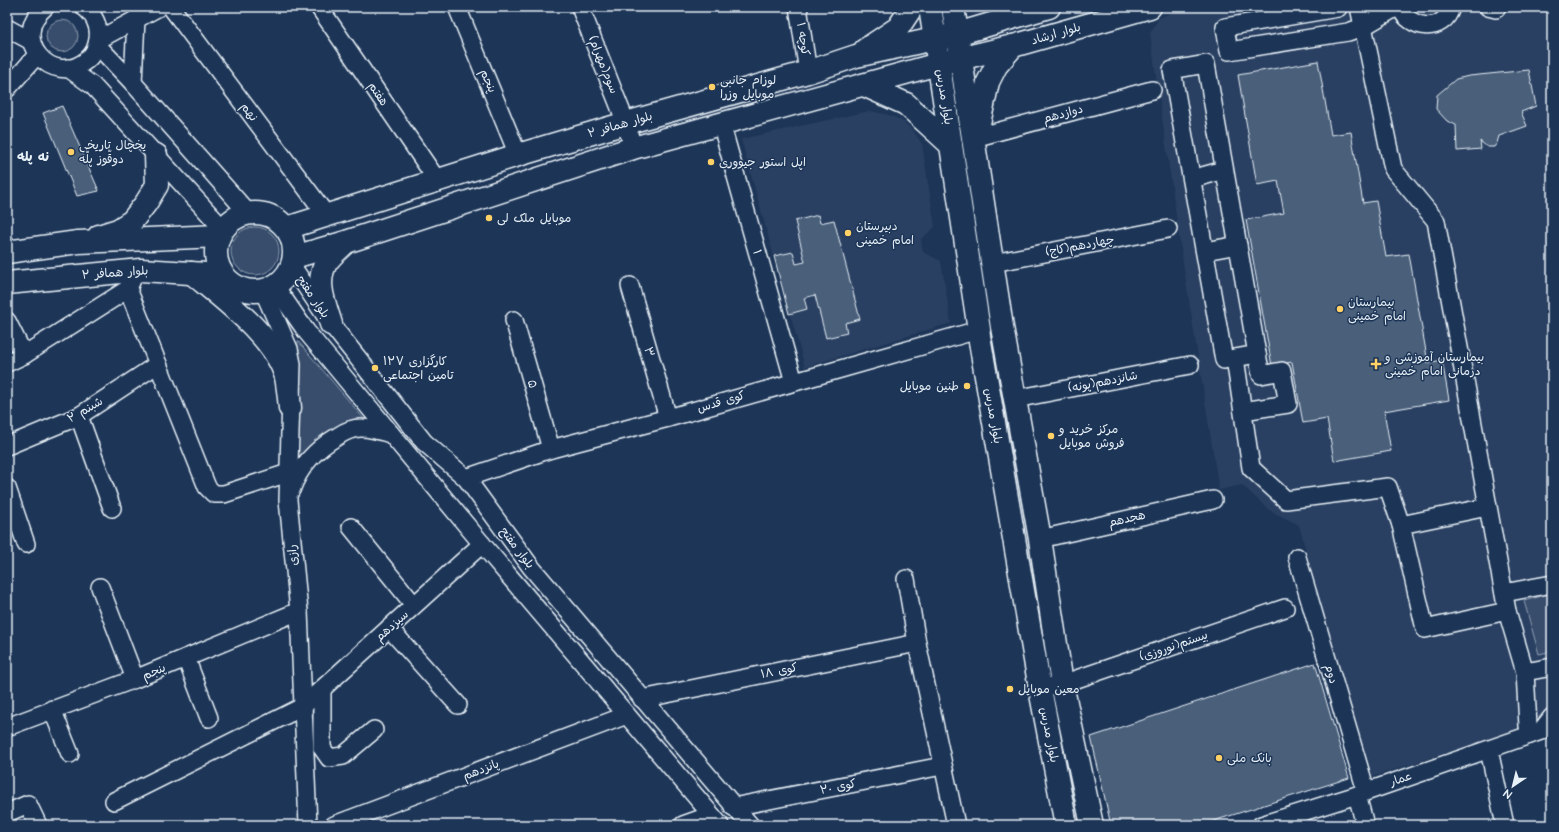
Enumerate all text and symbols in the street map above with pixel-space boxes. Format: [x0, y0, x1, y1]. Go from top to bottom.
street label: بلوار ارشاد [1029, 19, 1083, 49]
street label: کوچه ۱ [792, 21, 814, 57]
street label: سوم(مهرام) [584, 34, 622, 96]
street label: پنجم [475, 67, 501, 95]
street label: بلوار مدرس [931, 68, 957, 126]
place label: لوزام جانبی موبایل وزرا [720, 72, 776, 103]
street label: هفتم [364, 79, 392, 110]
marker: لوزام جانبی موبایل وزرا [707, 82, 717, 92]
street label: نهم [236, 99, 262, 125]
street label: دوازدهم [1041, 101, 1085, 127]
street label: بلوار همافر ۲ [586, 108, 654, 142]
place label: یخچال تاریخی دوقّوز پلّه [79, 137, 146, 168]
marker: یخچال تاریخی دوقّوز پلّه [66, 147, 76, 157]
district label: نه پله [17, 148, 49, 166]
place label: اپل استور جيووری [719, 154, 806, 171]
marker: اپل استور جيووری [706, 157, 716, 167]
place label: موبایل ملک لی [497, 210, 571, 227]
marker: موبایل ملک لی [484, 213, 494, 223]
place label: دبیرستان امام خمینی [856, 218, 914, 249]
marker: دبیرستان امام خمینی [843, 228, 853, 238]
street label: چهاردهم(کاج) [1044, 231, 1116, 261]
street label: ۱ [748, 248, 766, 256]
street label: بلوار همافر ۲ [81, 262, 149, 284]
street label: بلوار مفتح [292, 272, 334, 322]
place label: بیمارستان امام خمینی [1348, 294, 1406, 325]
marker: بیمارستان امام خمینی [1335, 304, 1345, 314]
street label: ۳ [639, 345, 659, 359]
place label: بیمارستان آموزشی و درمانی امام خمینی [1384, 349, 1484, 380]
place label: کارگزاری ۱۲۷ تامین اجتماعی [383, 353, 454, 384]
marker: بیمارستان آموزشی و درمانی امام خمینی [1370, 358, 1382, 370]
marker: کارگزاری ۱۲۷ تامین اجتماعی [370, 363, 380, 373]
street label: شانزدهم(پونه) [1067, 367, 1139, 397]
street label: ۵ [523, 378, 541, 390]
place label: طنین موبایل [900, 378, 959, 395]
marker: طنین موبایل [962, 381, 972, 391]
street label: کوی قدس [695, 387, 747, 417]
street label: بلوار مدرس [980, 387, 1006, 445]
street label: شبنم ۲ [64, 393, 106, 427]
place label: مرکز خرید و فروش موبایل [1058, 421, 1125, 452]
marker: مرکز خرید و فروش موبایل [1046, 431, 1056, 441]
street label: هجدهم [1107, 506, 1147, 531]
street label: بلوار مفتح [496, 524, 538, 572]
street label: رازی [284, 544, 302, 566]
street label: سیزدهم [372, 606, 412, 646]
street label: بیستم(نوروزی) [1138, 626, 1210, 666]
street label: پنجم [140, 659, 168, 685]
street label: کوی ۱۸ [759, 659, 799, 683]
street label: دوم [1320, 662, 1342, 686]
place label: معین موبایل [1018, 681, 1080, 698]
marker: معین موبایل [1005, 684, 1015, 694]
street label: بلوار مدرس [1035, 706, 1063, 764]
place label: بانک ملی [1227, 750, 1272, 767]
marker: بانک ملی [1214, 753, 1224, 763]
street label: پانزدهم [461, 755, 501, 785]
north arrow [1493, 766, 1533, 806]
street label: عمار [1386, 767, 1415, 791]
street label: کوی ۲۰ [818, 775, 858, 799]
text: N [1500, 786, 1515, 802]

